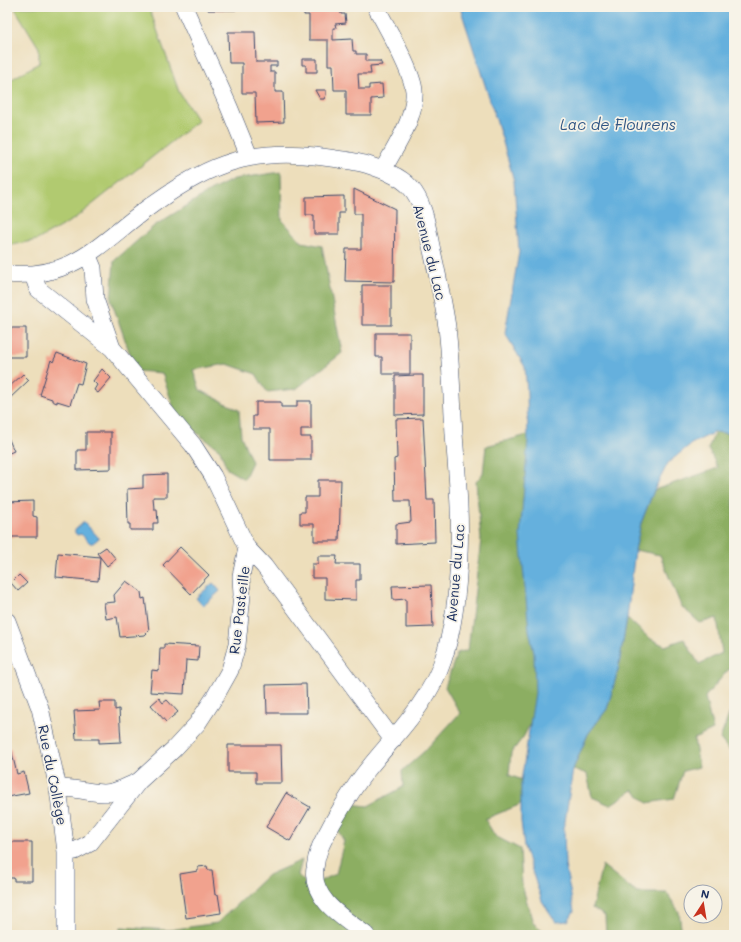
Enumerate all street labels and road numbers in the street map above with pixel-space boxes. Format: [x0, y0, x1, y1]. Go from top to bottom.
street label: Avenue du Lac [409, 202, 451, 302]
street label: Avenue du Lac [441, 523, 469, 623]
street label: Rue Pasteille [224, 565, 254, 655]
street label: Rue du Collège [34, 723, 72, 827]

